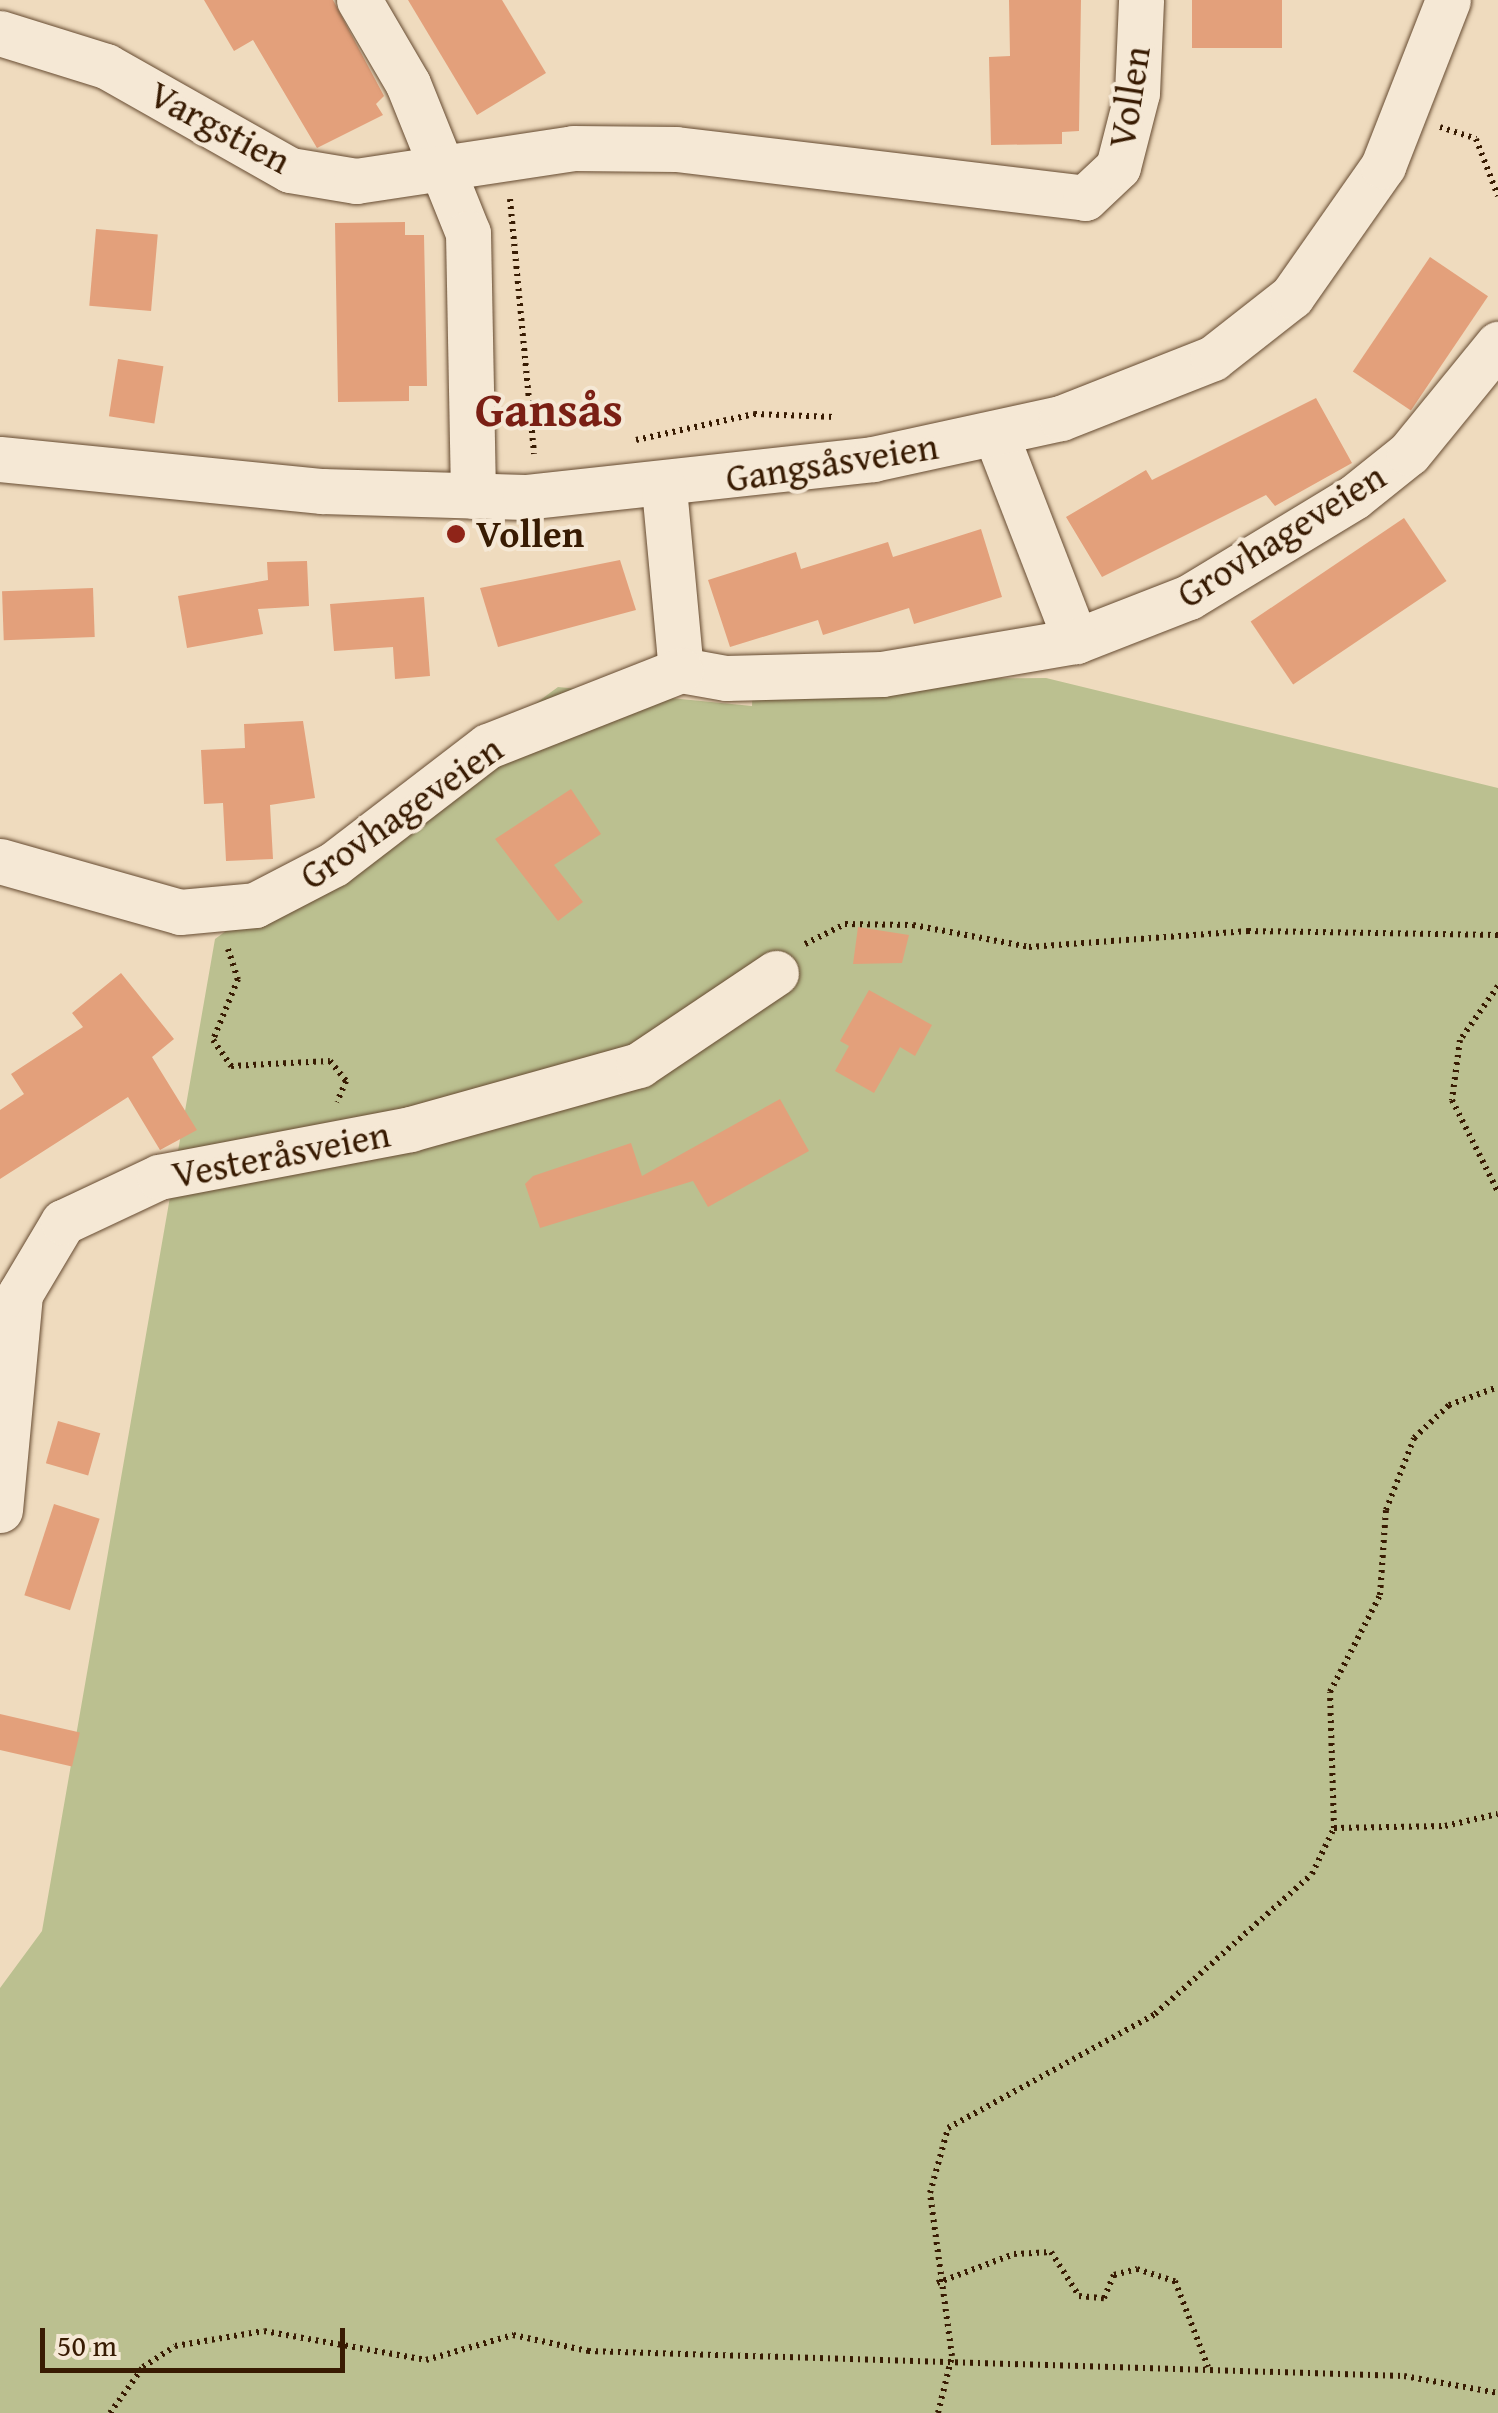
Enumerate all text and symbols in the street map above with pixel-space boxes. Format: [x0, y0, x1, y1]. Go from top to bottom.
street label: Vollen [1098, 43, 1160, 151]
street label: Vargstien [142, 71, 298, 183]
district label: Gansås [475, 380, 623, 438]
street label: Gangsåsveien [723, 423, 941, 501]
street label: Grovhageveien [1169, 453, 1393, 617]
place label: Vollen [476, 511, 584, 557]
marker: Vollen [445, 523, 467, 545]
street label: Grovhageveien [291, 725, 511, 899]
street label: Vesteråsveien [168, 1111, 394, 1197]
scale bar [45, 2308, 350, 2370]
text: 50 m [57, 2323, 117, 2367]

